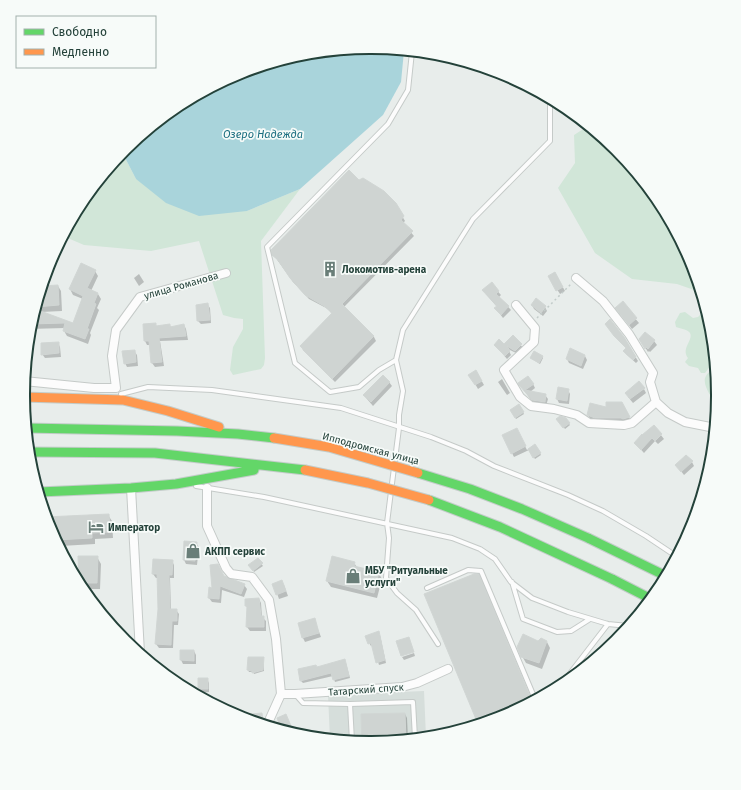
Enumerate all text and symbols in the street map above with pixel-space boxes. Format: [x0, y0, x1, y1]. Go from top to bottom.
legend [16, 16, 156, 68]
text: Свободно [52, 25, 107, 39]
text: Медленно [52, 45, 109, 59]
water label: Озеро Надежда [223, 128, 303, 141]
building icon: Локомотив-арена [321, 260, 339, 278]
place label: Локомотив-арена [342, 264, 427, 276]
street label: улица Романова [143, 270, 220, 302]
street label: Ипподромская улица [321, 430, 420, 468]
hotel icon: Император [87, 518, 105, 536]
place label: Император [108, 522, 160, 534]
shop icon: АКПП сервис [184, 542, 202, 560]
place label: АКПП сервис [204, 546, 265, 558]
place label: МБУ "Ритуальные услуги" [364, 565, 448, 589]
shop icon: МБУ "Ритуальные услуги" [344, 567, 362, 585]
street label: Татарский спуск [328, 681, 405, 699]

